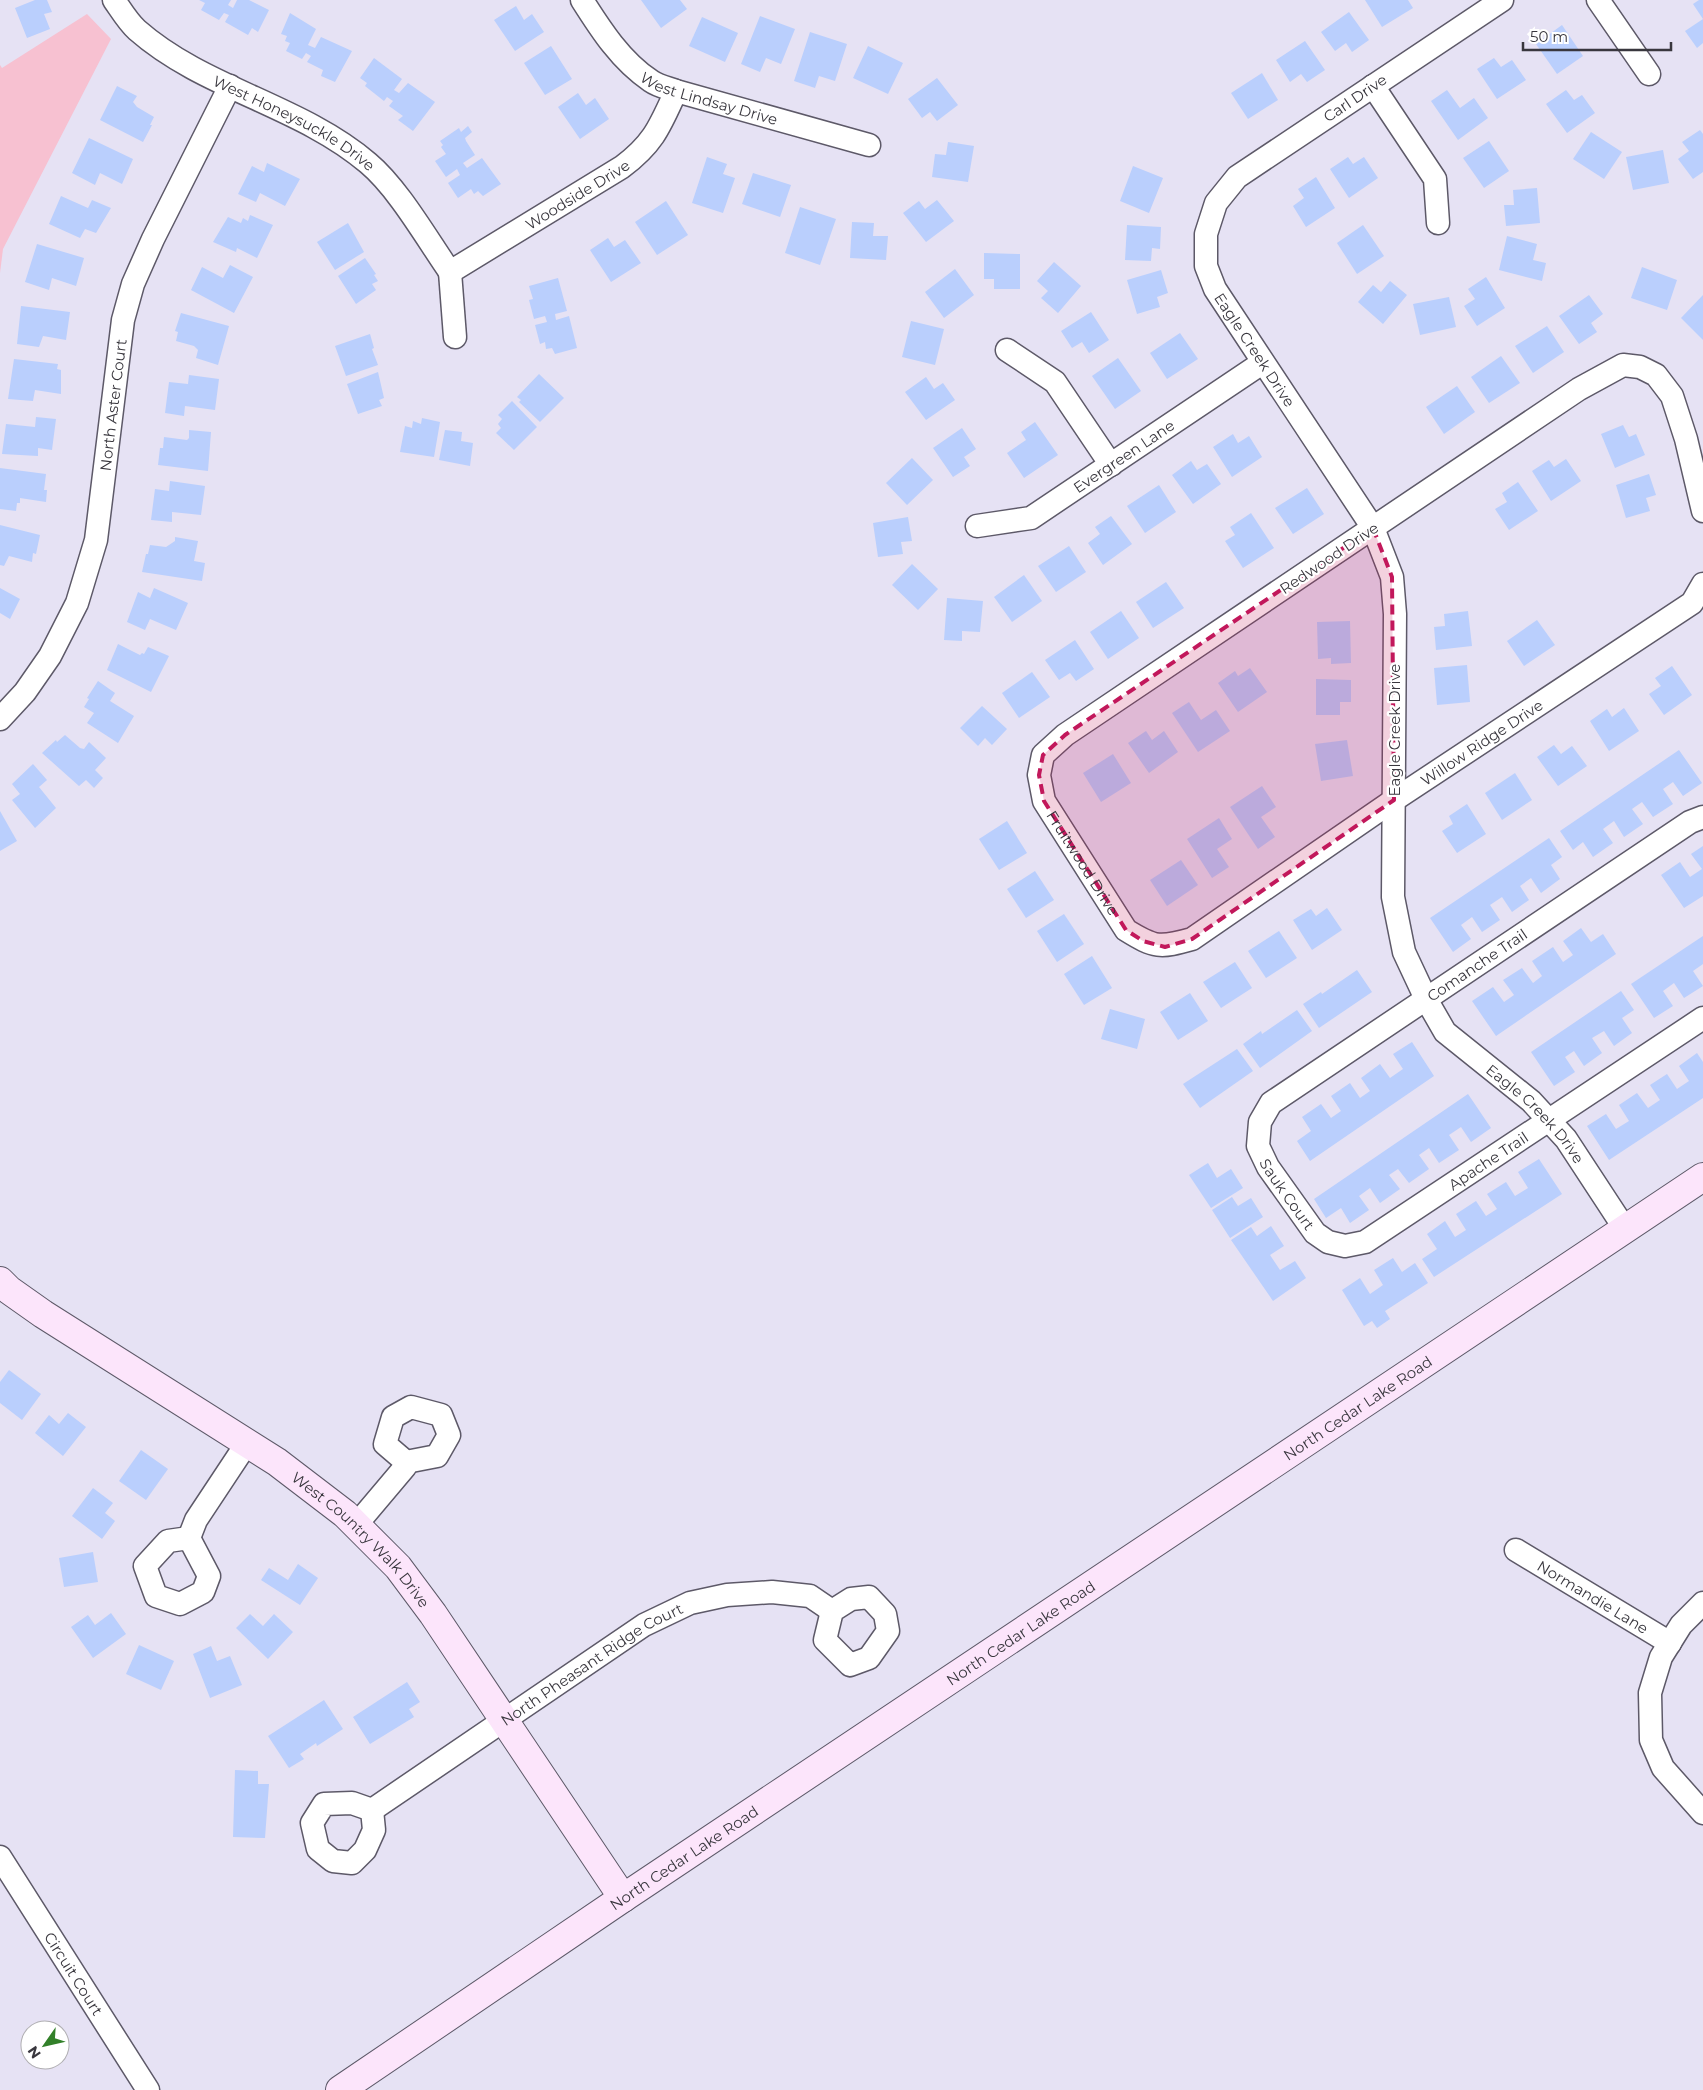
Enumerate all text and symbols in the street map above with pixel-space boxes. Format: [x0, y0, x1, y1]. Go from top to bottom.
scale bar [1523, 20, 1670, 52]
text: 50 m [1530, 27, 1568, 46]
street label: West Lindsay Drive [637, 67, 780, 128]
street label: Carl Drive [1320, 70, 1390, 126]
street label: West Honeysuckle Drive [210, 71, 379, 174]
street label: Woodside Drive [522, 155, 633, 233]
street label: Eagle Creek Drive [1210, 289, 1300, 410]
street label: North Aster Court [95, 338, 130, 472]
street label: Evergreen Lane [1069, 415, 1178, 497]
street label: Redwood Drive [1276, 518, 1382, 598]
street label: Eagle Creek Drive [1385, 664, 1404, 796]
street label: Willow Ridge Drive [1417, 695, 1546, 789]
street label: Fruitwood Drive [1043, 807, 1124, 919]
street label: Comanche Trail [1423, 924, 1531, 1006]
street label: Eagle Creek Drive [1483, 1060, 1589, 1167]
street label: Apache Trail [1444, 1127, 1532, 1194]
street label: Sauk Court [1256, 1155, 1319, 1234]
street label: North Cedar Lake Road [1279, 1351, 1435, 1464]
street label: West Country Walk Drive [288, 1467, 434, 1611]
street label: Normandie Lane [1534, 1556, 1652, 1637]
street label: North Cedar Lake Road [943, 1576, 1099, 1689]
street label: North Pheasant Ridge Court [497, 1598, 686, 1729]
street label: North Cedar Lake Road [606, 1801, 762, 1914]
street label: Circuit Court [40, 1928, 108, 2019]
north arrow [20, 2020, 70, 2070]
text: N [24, 2043, 45, 2062]

